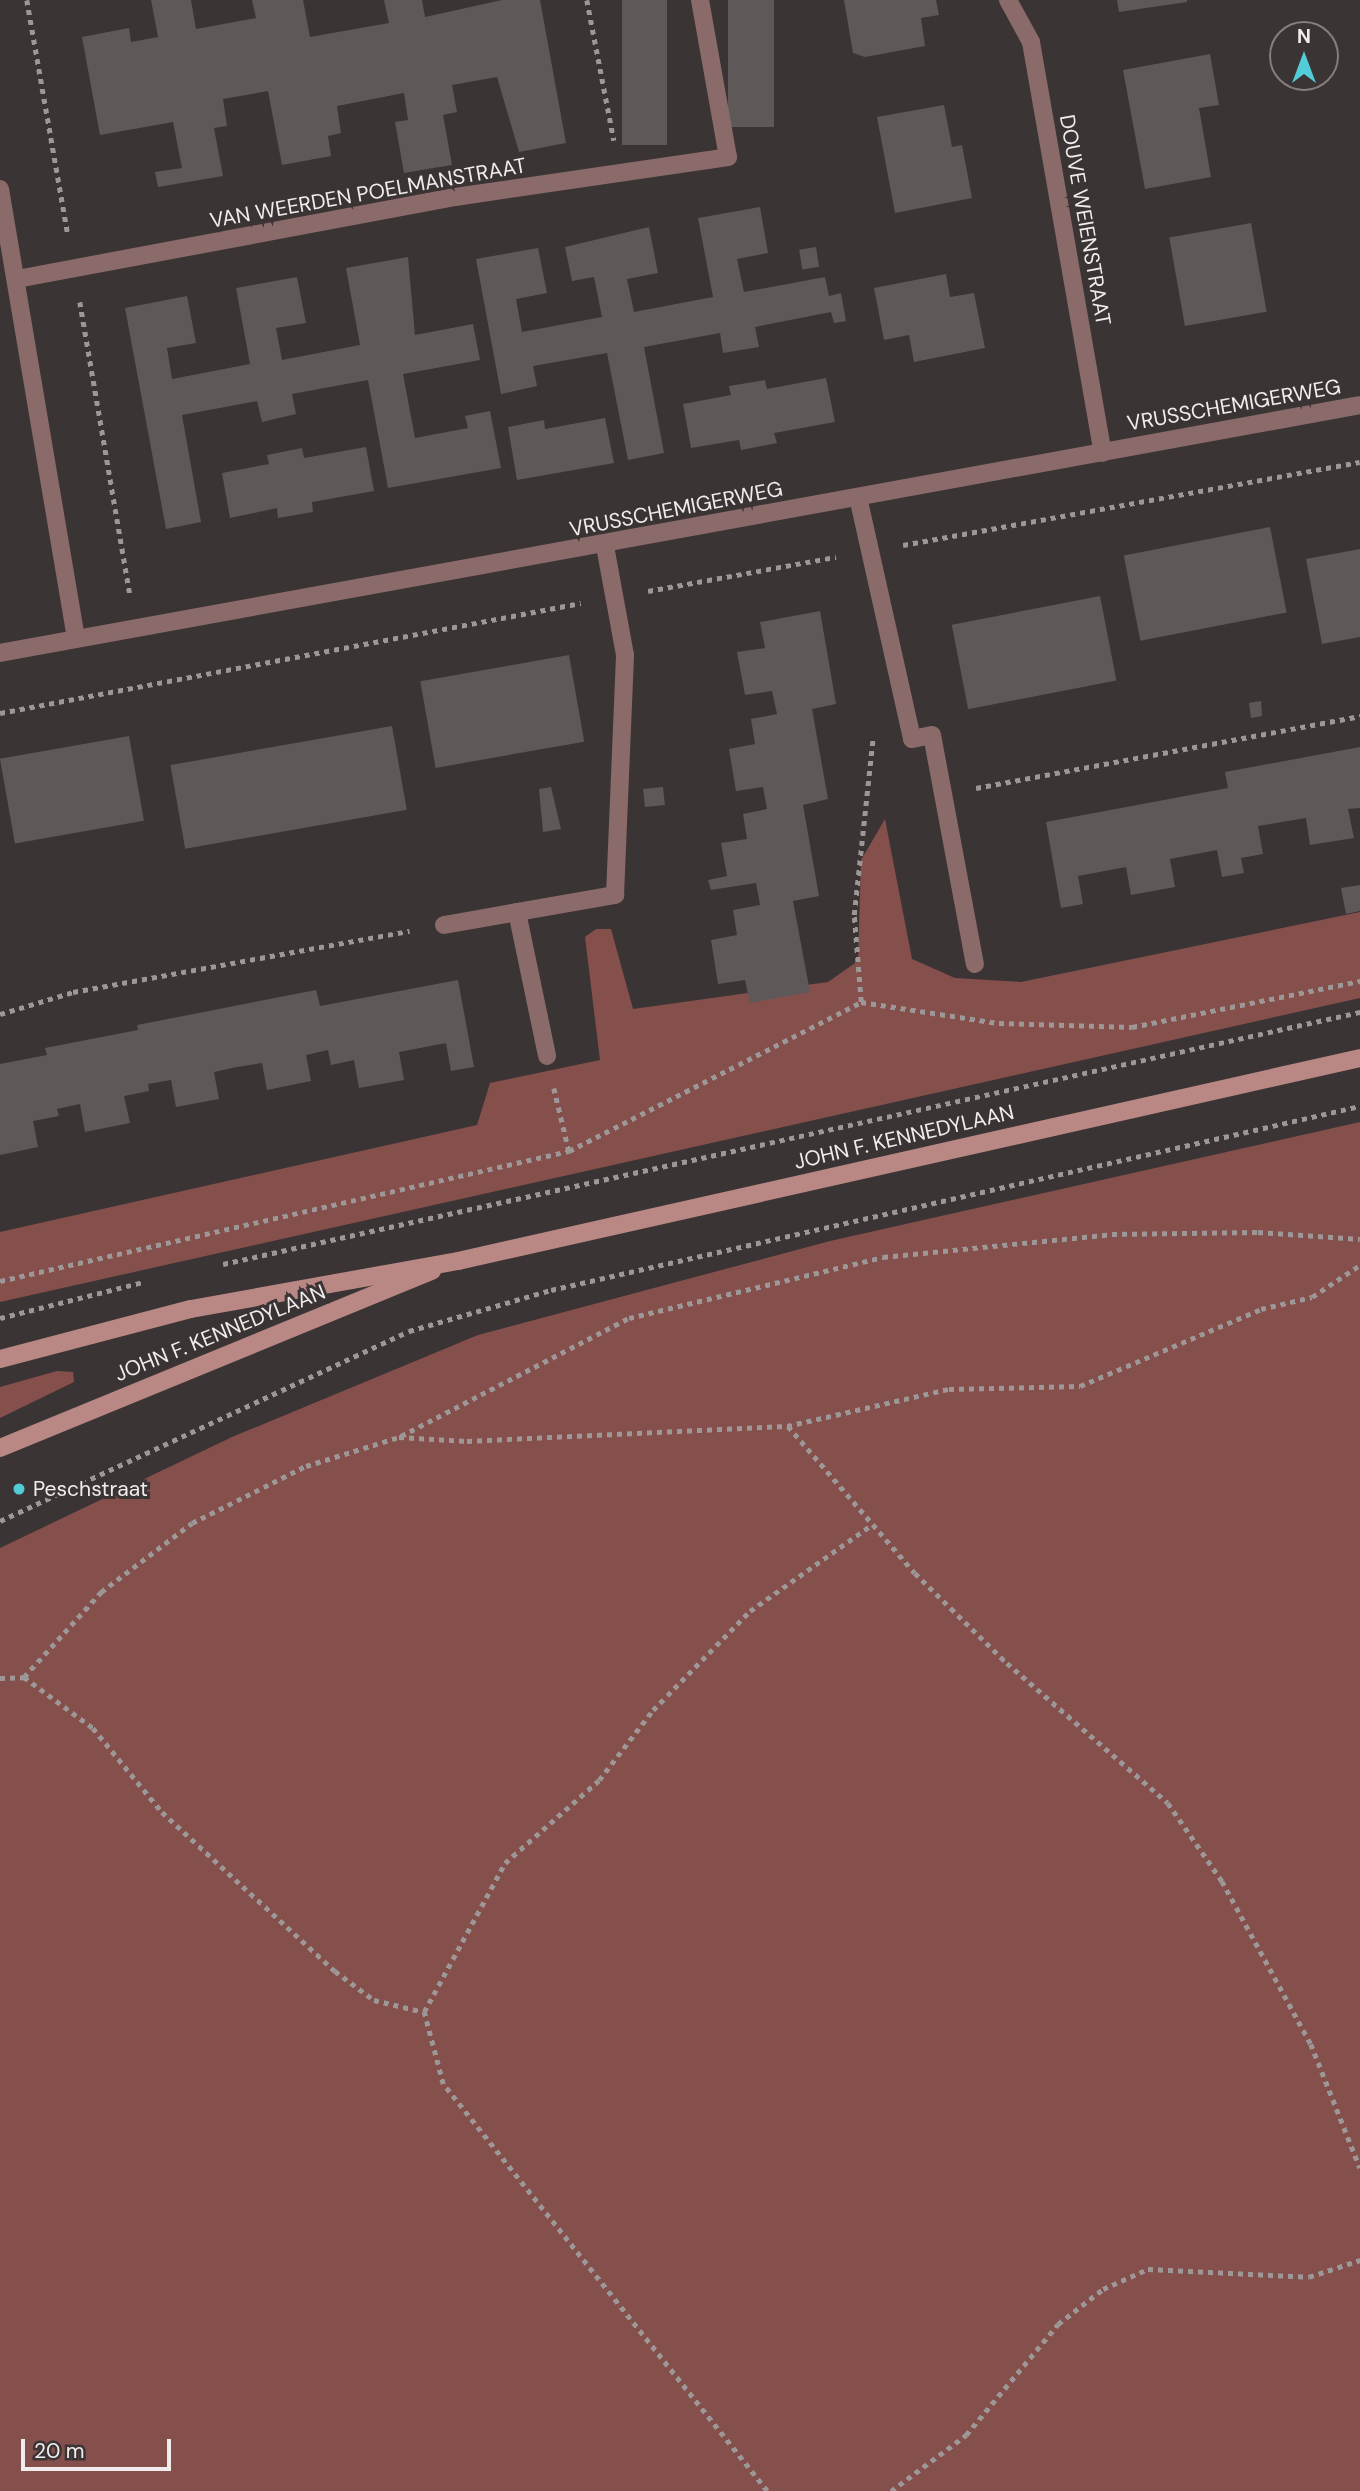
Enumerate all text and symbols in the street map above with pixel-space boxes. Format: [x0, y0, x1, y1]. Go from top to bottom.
north arrow [1269, 21, 1339, 91]
text: N [1297, 24, 1311, 49]
street label: DOUVE WEIENSTRAAT [1054, 113, 1116, 327]
street label: VAN WEERDEN POELMANSTRAAT [208, 153, 528, 233]
street label: VRUSSCHEMIGERWEG [1125, 374, 1343, 436]
street label: VRUSSCHEMIGERWEG [567, 476, 785, 542]
street label: JOHN F. KENNEDYLAAN [792, 1099, 1016, 1175]
street label: JOHN F. KENNEDYLAAN [111, 1279, 329, 1387]
place label: Peschstraat [33, 1476, 148, 1502]
marker: Peschstraat [11, 1481, 27, 1497]
scale bar [24, 2424, 175, 2468]
text: 20 m [34, 2437, 85, 2465]

